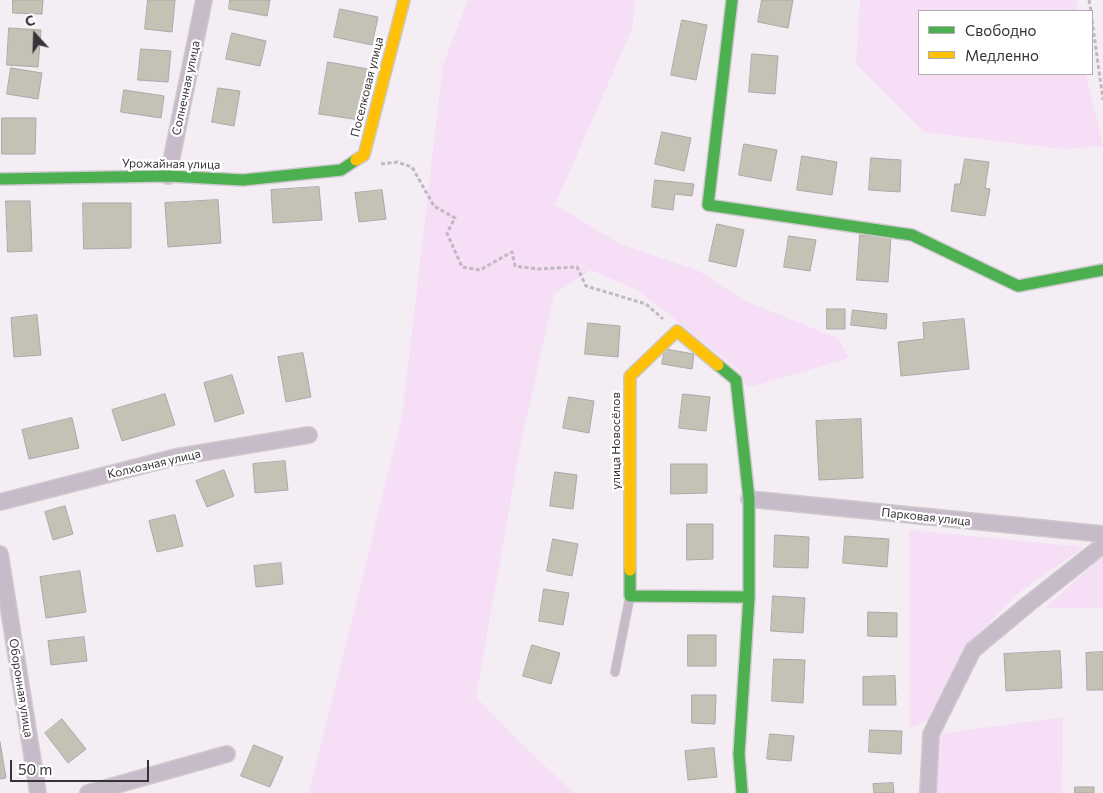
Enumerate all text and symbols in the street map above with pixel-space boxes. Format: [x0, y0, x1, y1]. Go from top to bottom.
north arrow [10, 10, 60, 60]
legend [918, 10, 1093, 75]
text: С [22, 11, 37, 30]
text: Свободно [965, 21, 1036, 39]
street label: Поселковая улица [348, 35, 386, 139]
street label: Солнечная улица [169, 39, 203, 137]
text: Медленно [965, 46, 1039, 64]
street label: Урожайная улица [122, 156, 220, 172]
street label: улица Новосёлов [609, 392, 623, 490]
street label: Колхозная улица [106, 446, 202, 482]
street label: Парковая улица [881, 505, 971, 529]
street label: Оборонная улица [6, 638, 36, 738]
scale bar [12, 750, 151, 782]
text: 50 m [18, 760, 52, 778]

